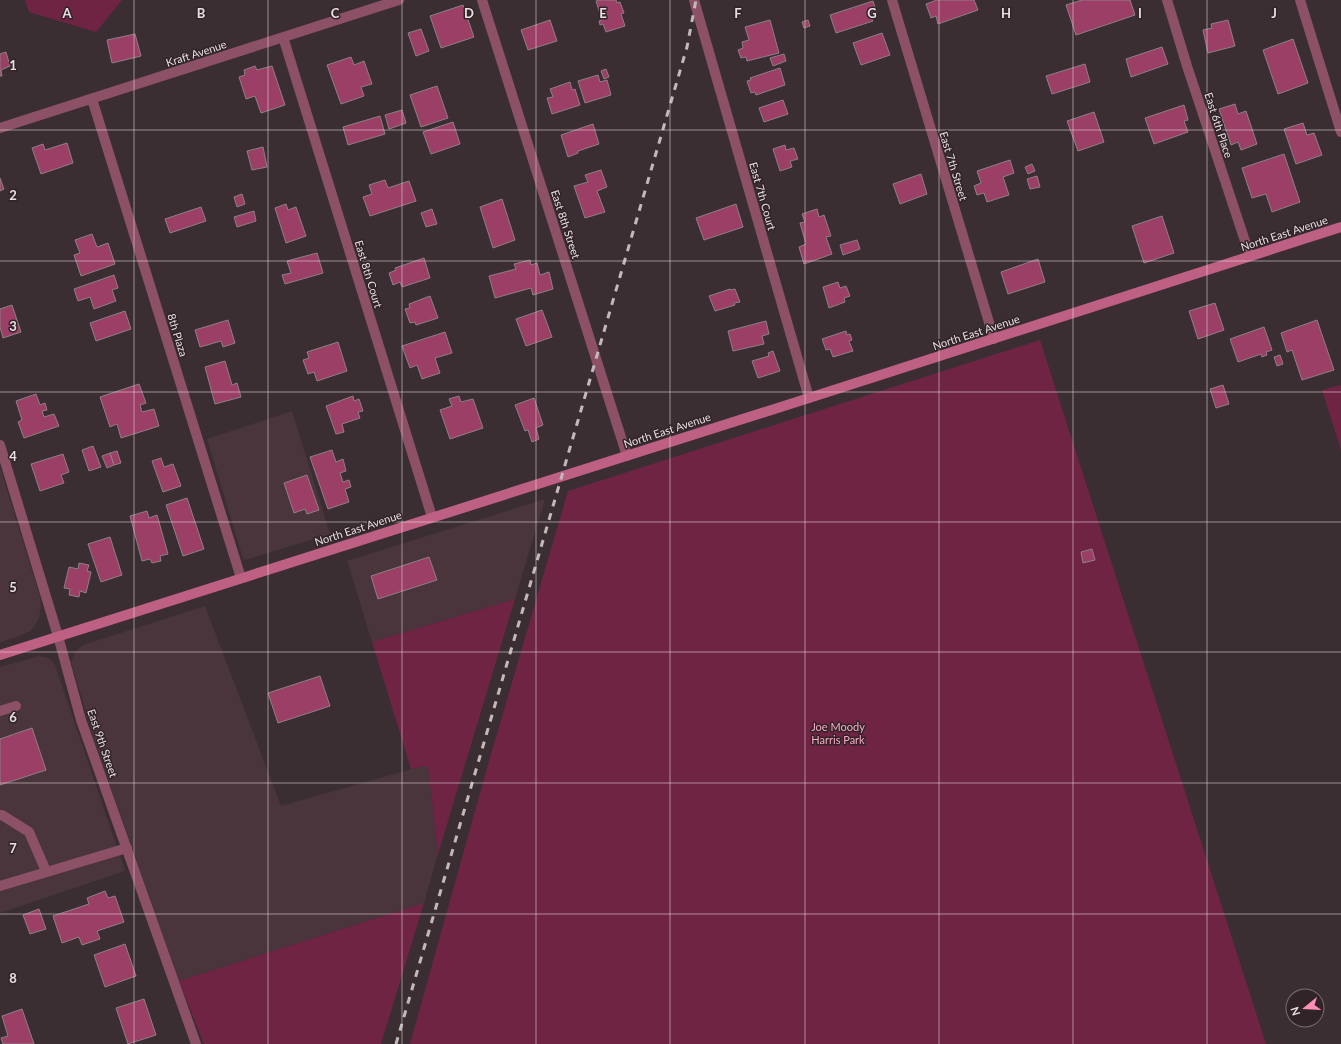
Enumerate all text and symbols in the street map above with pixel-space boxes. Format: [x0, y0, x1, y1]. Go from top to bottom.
text: A [61, 5, 72, 21]
text: B [197, 5, 206, 21]
text: C [331, 5, 340, 21]
text: D [464, 5, 474, 21]
text: E [599, 5, 607, 21]
text: F [734, 5, 742, 21]
text: G [867, 5, 877, 21]
text: H [1001, 5, 1011, 21]
text: I [1138, 5, 1142, 21]
text: J [1271, 5, 1277, 21]
street label: Kraft Avenue [164, 37, 228, 69]
text: 1 [9, 57, 17, 73]
street label: East 6th Place [1202, 91, 1236, 160]
street label: East 7th Street [937, 130, 971, 202]
street label: East 7th Court [747, 161, 779, 232]
text: 2 [9, 187, 17, 203]
street label: East 8th Street [549, 188, 583, 260]
street label: North East Avenue [1239, 213, 1329, 253]
street label: East 8th Court [353, 239, 385, 309]
street label: 8th Plaza [165, 312, 191, 358]
street label: North East Avenue [931, 312, 1021, 352]
text: 3 [9, 318, 17, 334]
street label: North East Avenue [622, 410, 712, 450]
text: 4 [9, 448, 17, 464]
street label: North East Avenue [313, 508, 403, 548]
text: 5 [9, 579, 17, 595]
street label: East 9th Street [85, 707, 121, 779]
text: 6 [9, 709, 17, 725]
park label: Joe Moody Harris Park [811, 720, 865, 746]
text: 7 [9, 840, 17, 856]
text: 8 [9, 970, 17, 986]
north arrow [1285, 988, 1325, 1028]
text: N [1288, 1005, 1303, 1017]

